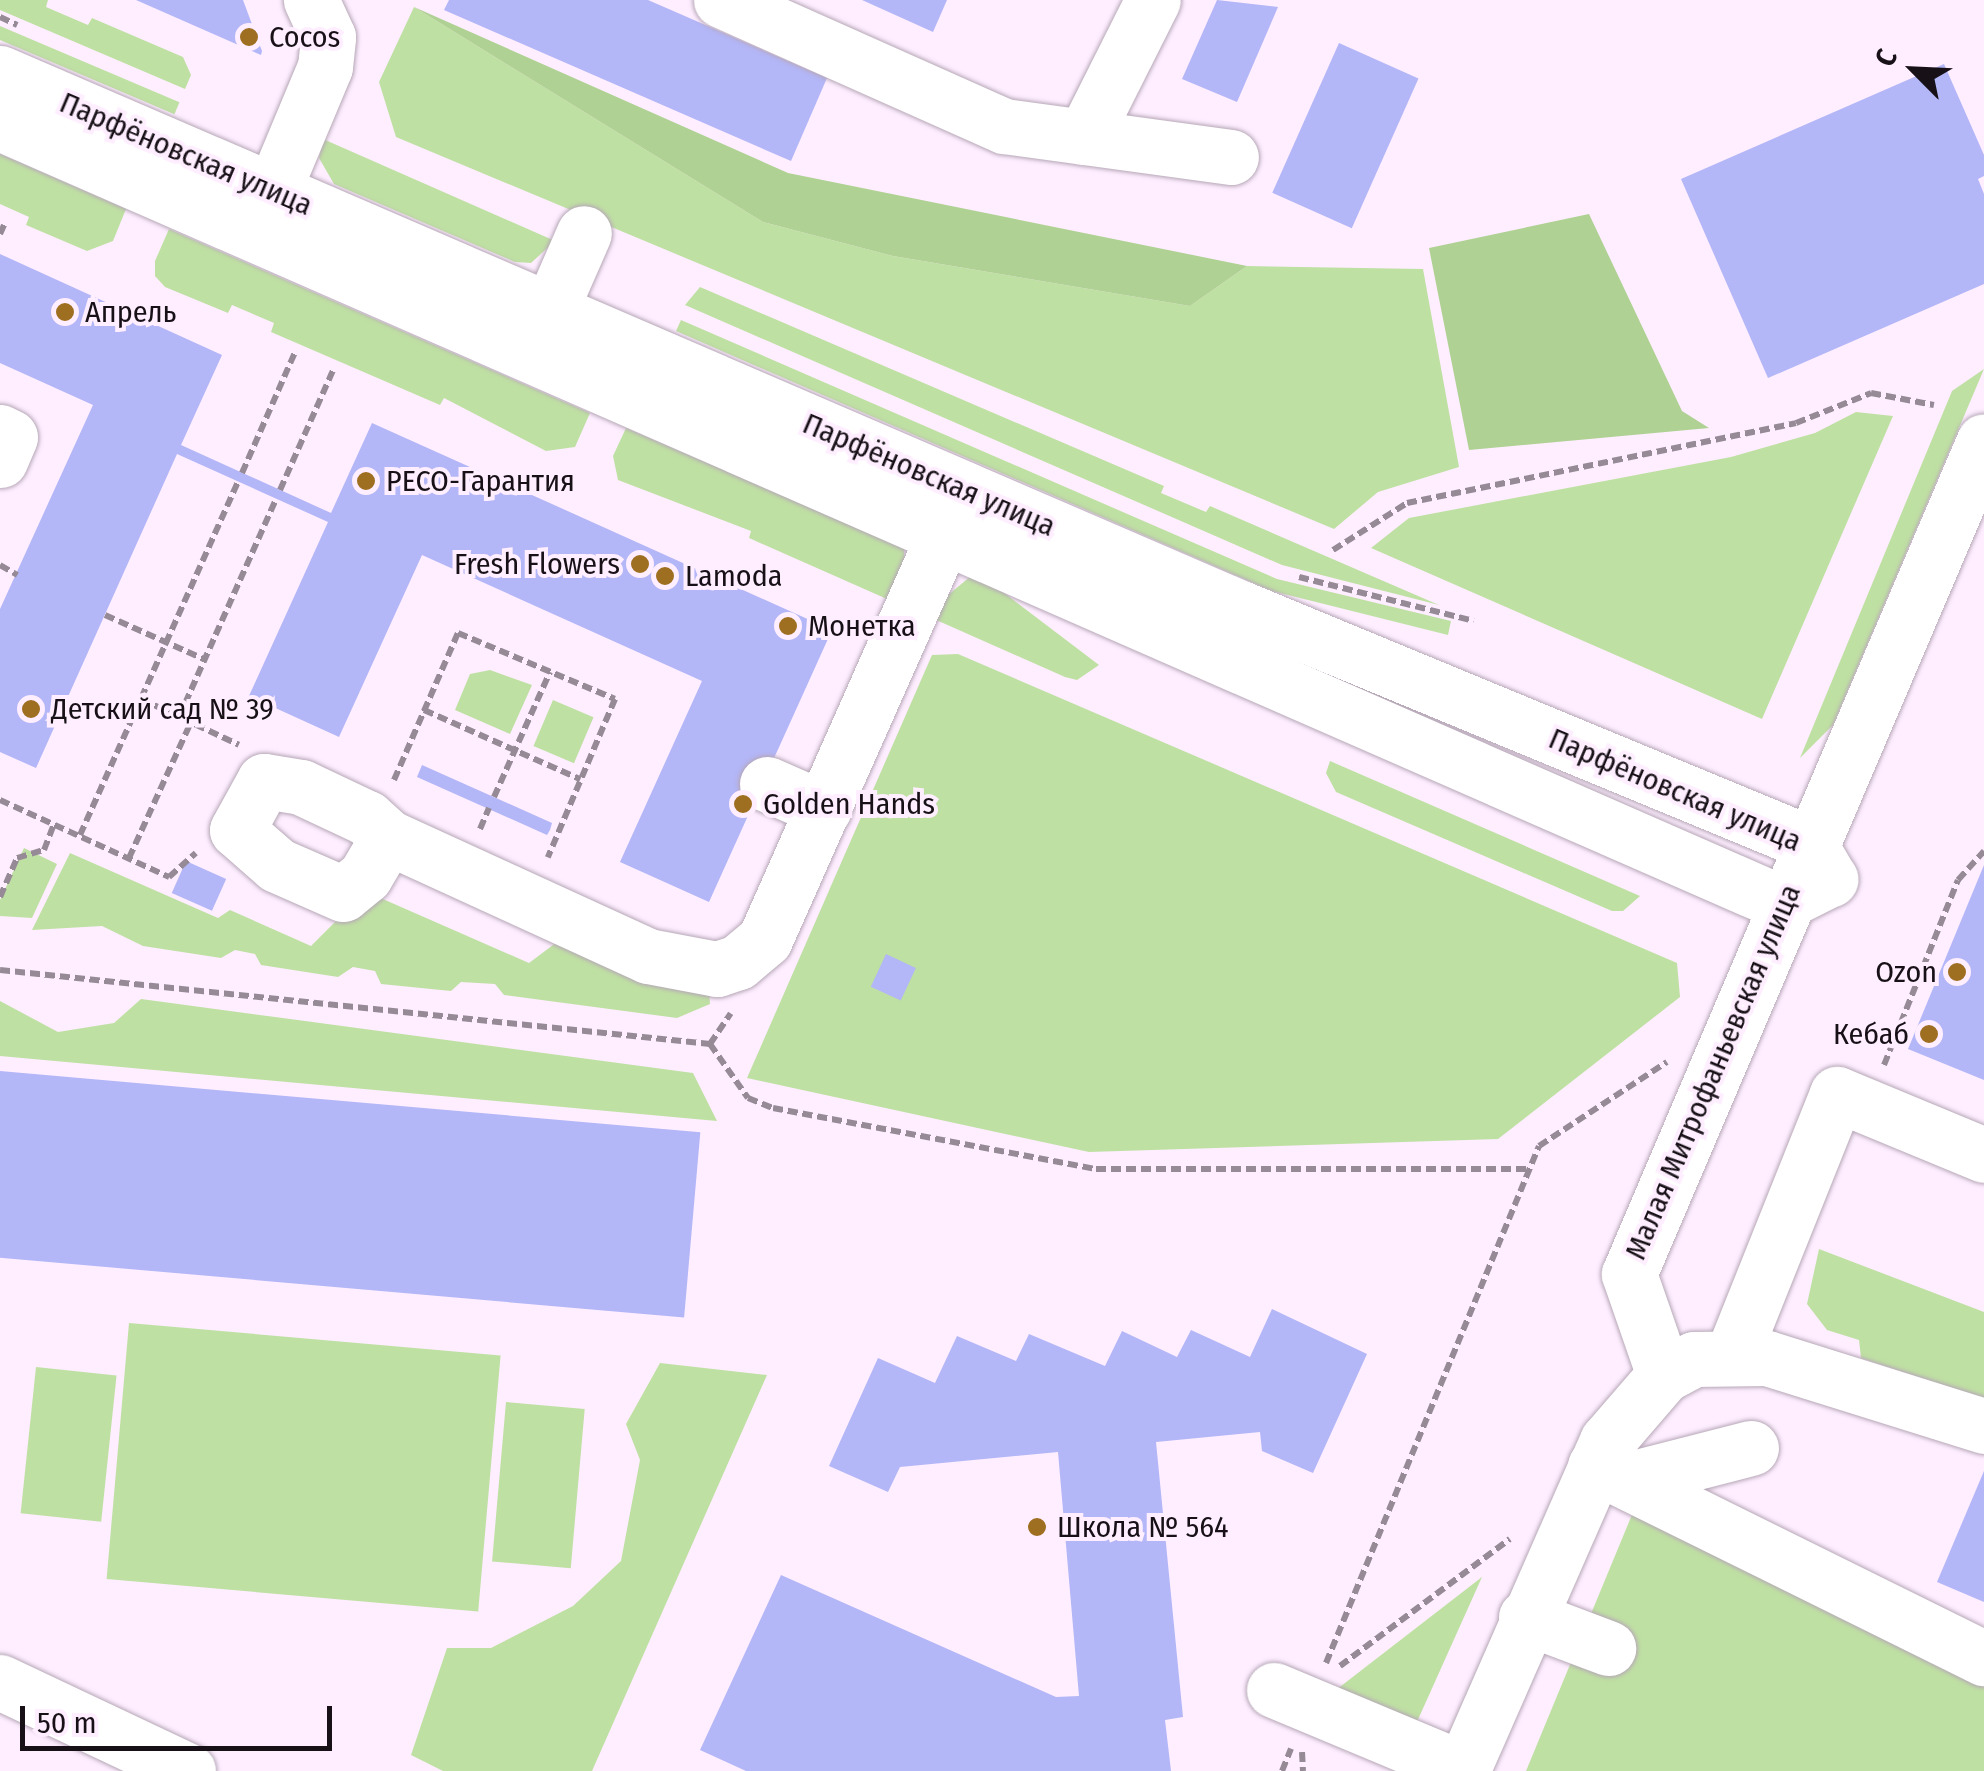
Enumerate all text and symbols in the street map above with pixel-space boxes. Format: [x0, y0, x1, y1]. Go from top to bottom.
place label: Cocos [269, 19, 340, 55]
north arrow [1864, 20, 1964, 120]
marker: Cocos [238, 26, 260, 48]
text: С [1868, 44, 1904, 71]
street label: Парфёновская улица [54, 85, 318, 223]
place label: Апрель [85, 294, 176, 330]
marker: Апрель [54, 301, 76, 323]
street label: Парфёновская улица [797, 406, 1061, 544]
place label: РЕСО-Гарантия [386, 463, 575, 499]
marker: РЕСО-Гарантия [355, 470, 377, 492]
place label: Fresh Flowers [454, 546, 620, 582]
marker: Fresh Flowers [629, 553, 651, 575]
place label: Lamoda [685, 558, 782, 594]
marker: Lamoda [654, 565, 676, 587]
place label: Монетка [808, 608, 916, 644]
marker: Монетка [777, 615, 799, 637]
place label: Детский сад № 39 [51, 691, 274, 727]
marker: Детский сад № 39 [20, 698, 42, 720]
street label: Парфёновская улица [1543, 721, 1807, 859]
place label: Golden Hands [763, 786, 935, 822]
marker: Golden Hands [732, 793, 754, 815]
street label: Малая Митрофаньевская улица [1618, 879, 1808, 1265]
place label: Ozon [1875, 954, 1937, 990]
marker: Ozon [1946, 961, 1968, 983]
place label: Кебаб [1833, 1016, 1909, 1052]
marker: Кебаб [1918, 1023, 1940, 1045]
place label: Школа № 564 [1057, 1509, 1229, 1545]
marker: Школа № 564 [1026, 1516, 1048, 1538]
scale bar [25, 1686, 338, 1748]
text: 50 m [37, 1705, 97, 1741]

